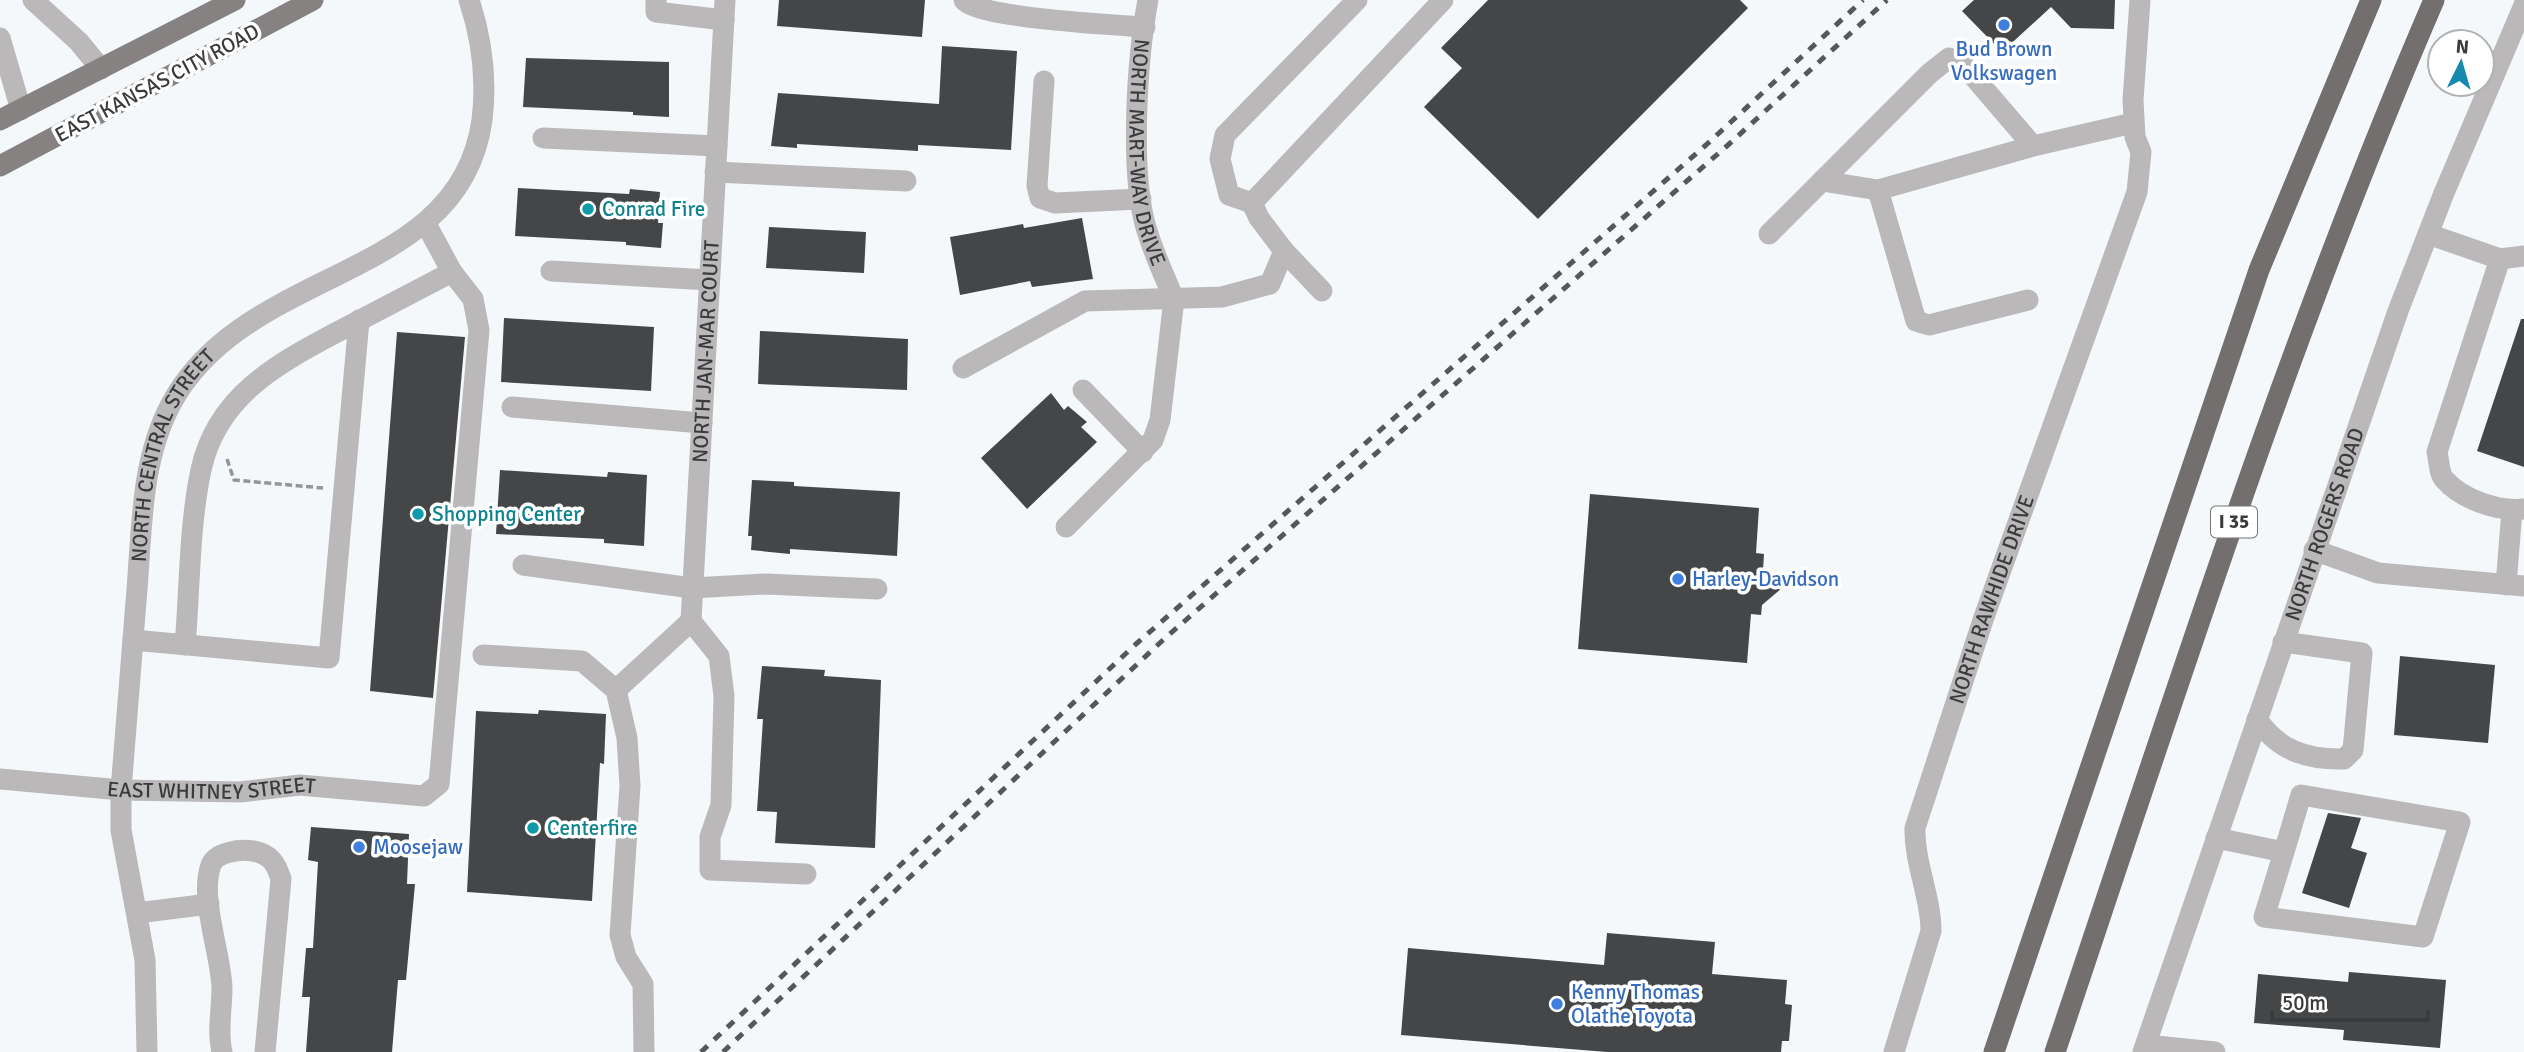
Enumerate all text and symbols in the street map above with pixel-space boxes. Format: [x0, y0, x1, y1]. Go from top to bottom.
marker: Bud Brown Volkswagen [1996, 17, 2012, 33]
street label: EAST KANSAS CITY ROAD [50, 18, 264, 148]
north arrow [2426, 28, 2496, 98]
text: N [2455, 35, 2470, 60]
place label: Bud Brown Volkswagen [1951, 36, 2057, 86]
street label: NORTH MART-WAY DRIVE [1123, 38, 1171, 270]
place label: Conrad Fire [602, 196, 705, 222]
marker: Conrad Fire [580, 201, 596, 217]
street label: NORTH JAN-MAR COURT [687, 239, 725, 464]
street label: NORTH CENTRAL STREET [126, 343, 221, 563]
street label: NORTH ROGERS ROAD [2279, 424, 2370, 624]
street label: NORTH RAWHIDE DRIVE [1943, 492, 2040, 707]
place label: Shopping Center [432, 501, 581, 527]
marker: Shopping Center [410, 506, 426, 522]
road number: I 35 [2211, 506, 2257, 538]
place label: Harley-Davidson [1692, 566, 1839, 592]
marker: Harley-Davidson [1670, 571, 1686, 587]
street label: EAST WHITNEY STREET [106, 771, 317, 805]
place label: Centerfire [547, 815, 638, 841]
marker: Centerfire [525, 820, 541, 836]
place label: Moosejaw [373, 834, 463, 860]
marker: Moosejaw [351, 839, 367, 855]
scale bar [2272, 978, 2428, 1022]
place label: Kenny Thomas Olathe Toyota [1571, 979, 1700, 1029]
text: 50 m [2282, 990, 2326, 1016]
marker: Kenny Thomas Olathe Toyota [1549, 996, 1565, 1012]

